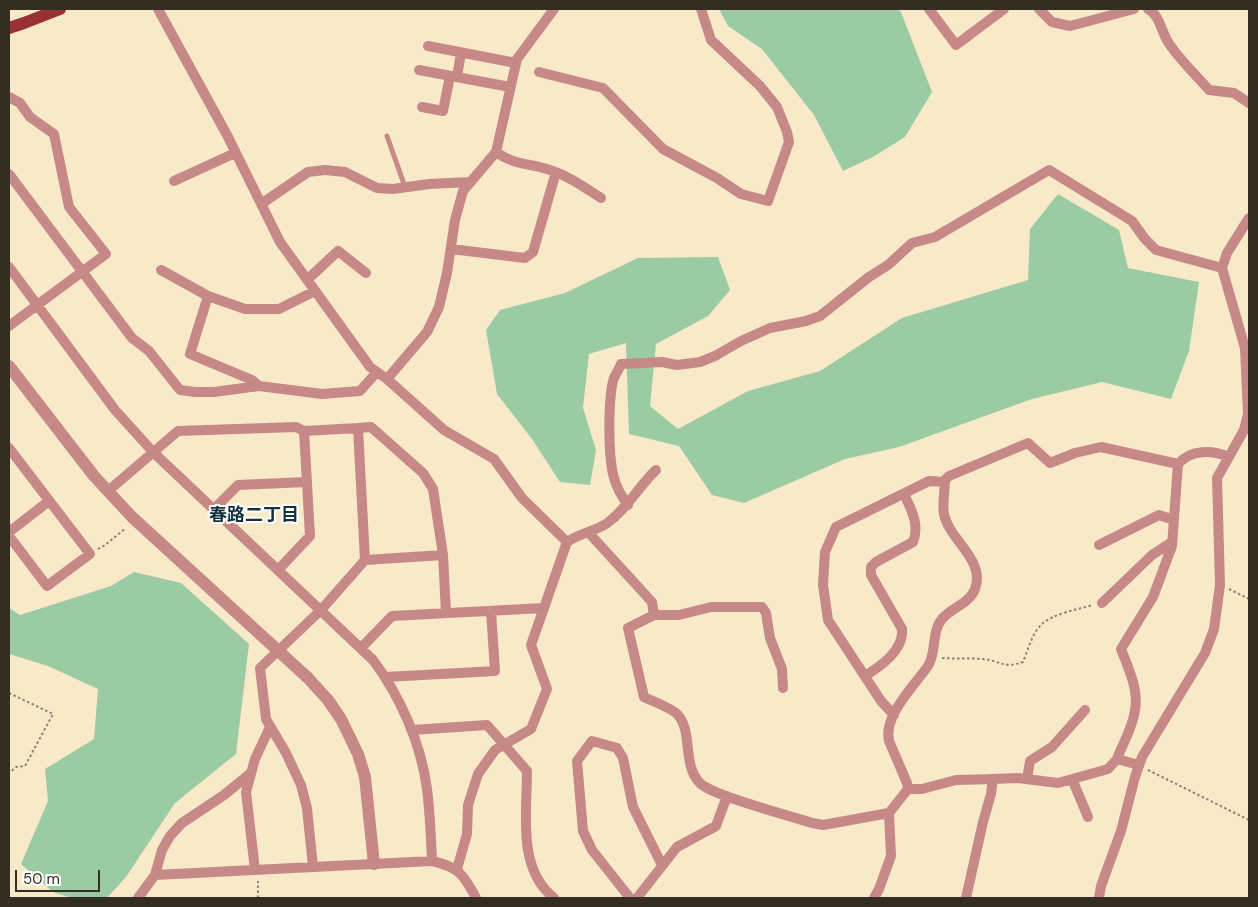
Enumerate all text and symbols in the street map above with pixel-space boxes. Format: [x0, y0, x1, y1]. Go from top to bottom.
district label: 春路二丁目 [209, 505, 299, 527]
scale bar [18, 860, 102, 892]
text: 50 m [23, 869, 60, 889]

